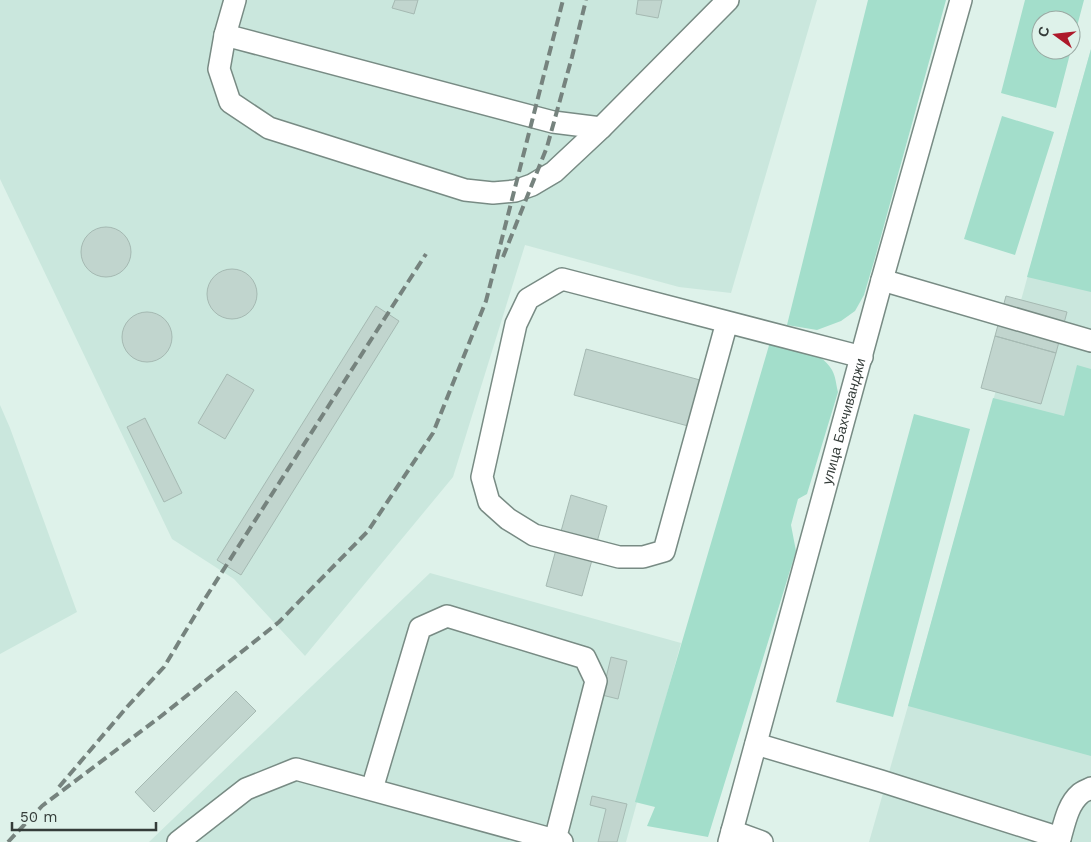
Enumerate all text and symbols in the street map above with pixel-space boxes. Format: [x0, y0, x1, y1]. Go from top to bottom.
north arrow [1031, 10, 1081, 60]
text: С [1034, 25, 1052, 39]
street label: улица Бахчиванджи [819, 356, 868, 486]
scale bar [12, 800, 156, 832]
text: 50 m [20, 808, 57, 826]

